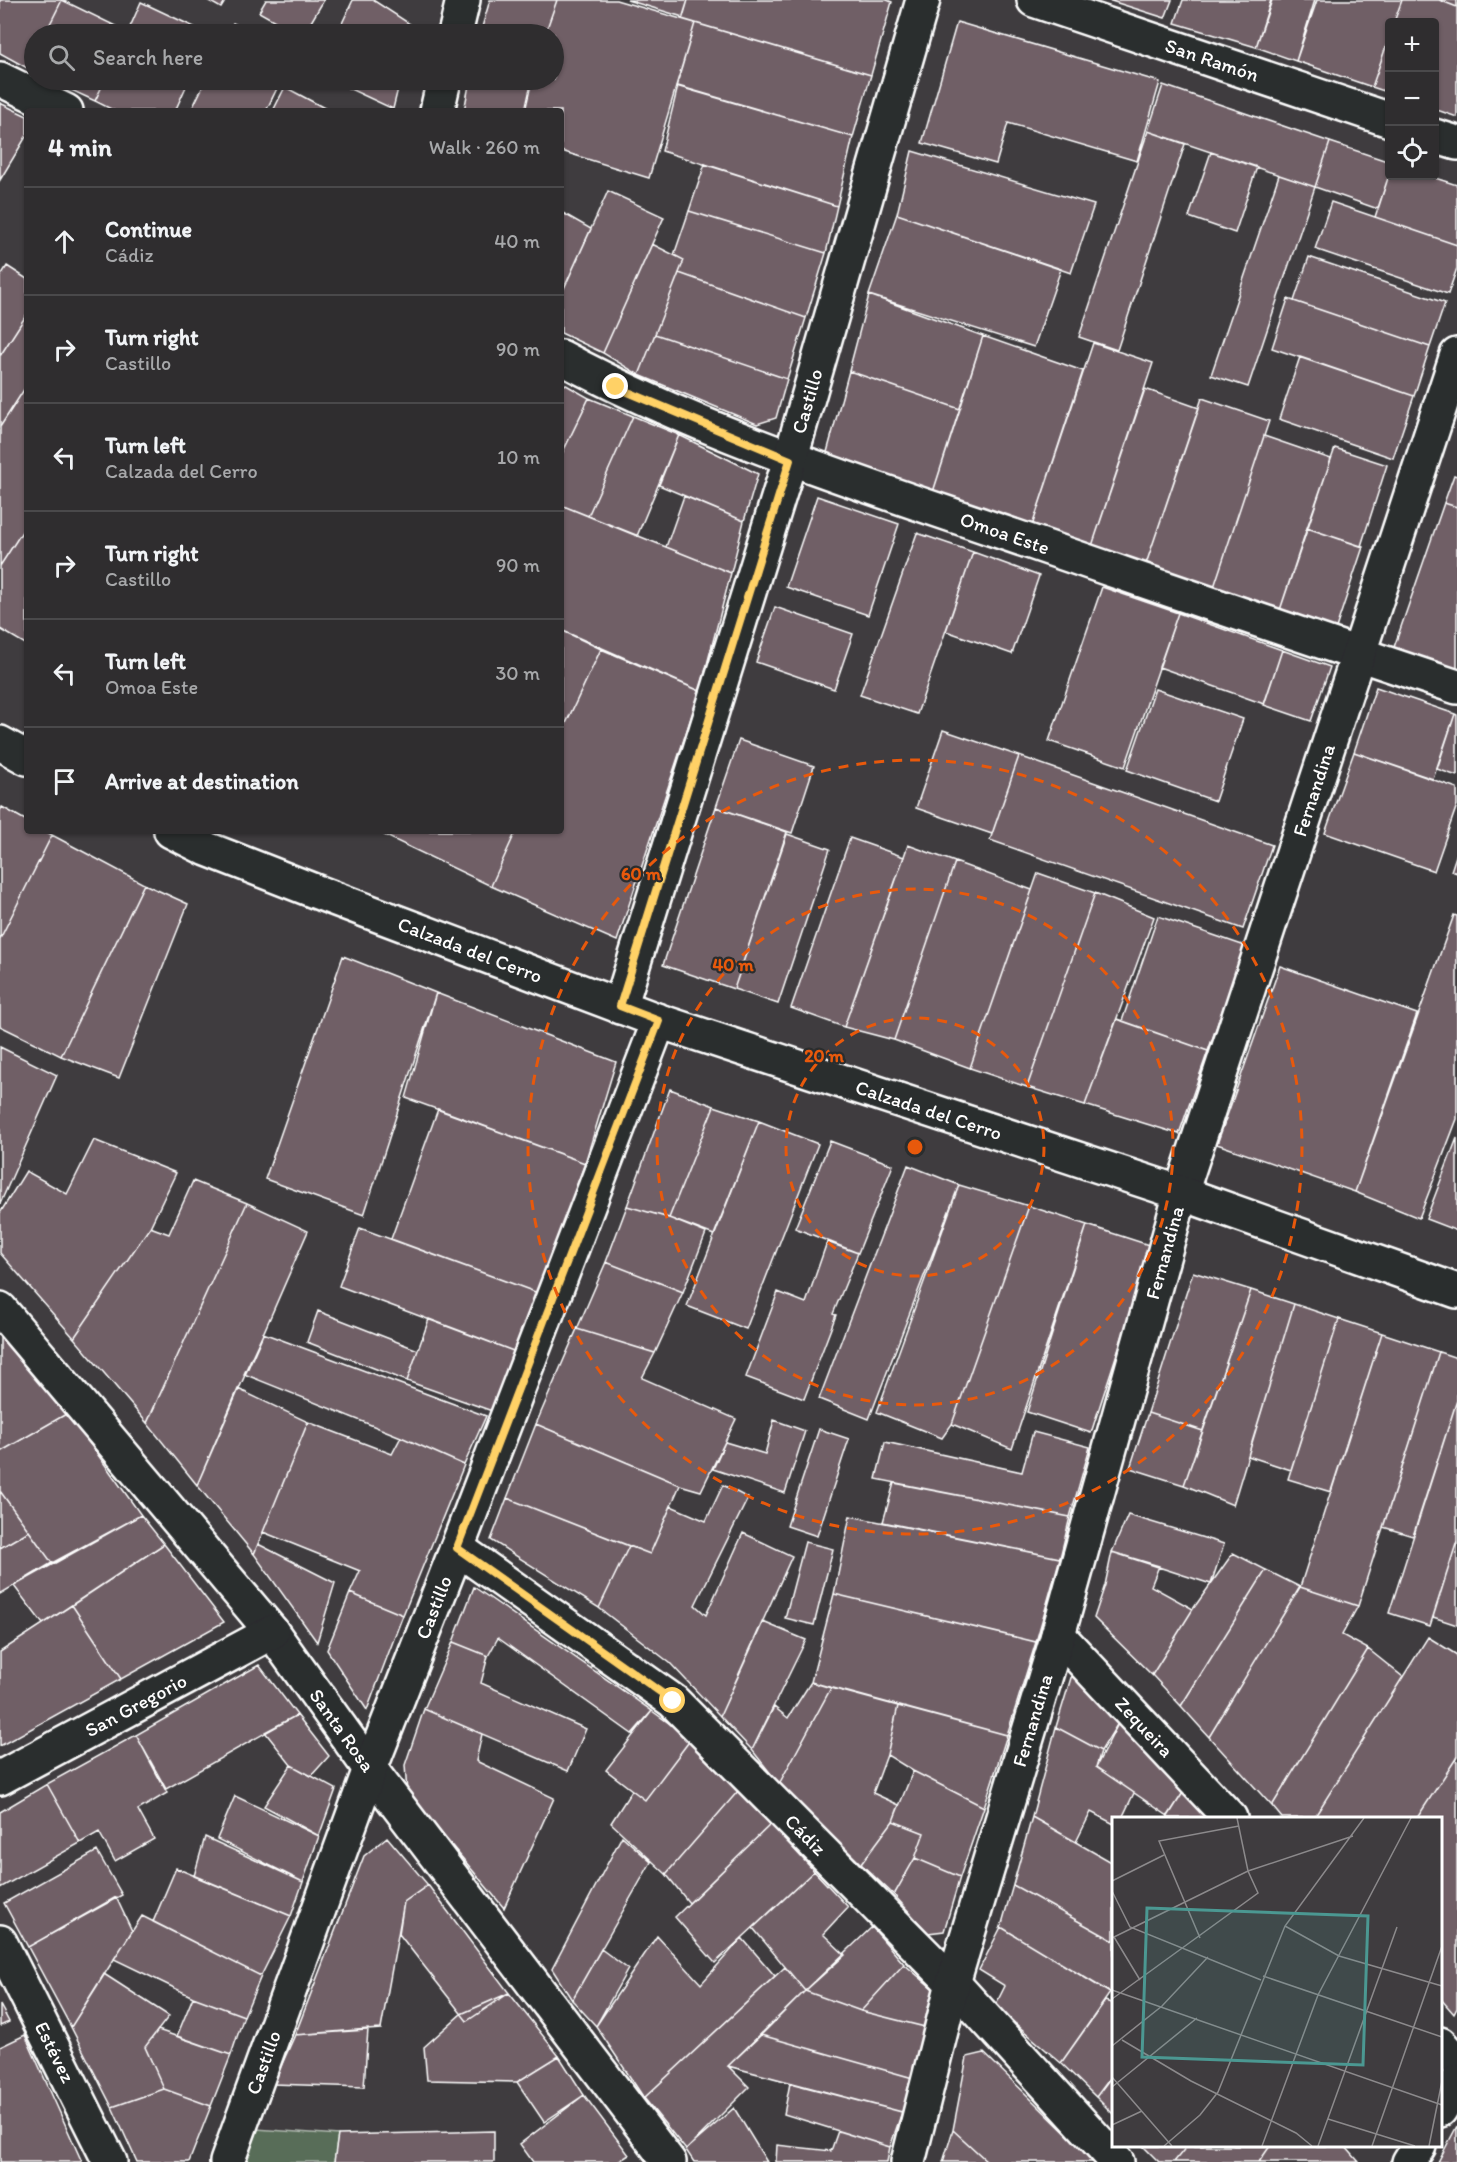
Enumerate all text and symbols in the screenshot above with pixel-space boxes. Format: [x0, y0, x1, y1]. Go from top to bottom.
map controls [1385, 18, 1439, 180]
button: + [1385, 18, 1439, 72]
search box [24, 24, 564, 90]
street label: San Ramón [1162, 33, 1262, 87]
icon: search [45, 41, 78, 74]
text: Search here [93, 44, 203, 71]
button: − [1385, 72, 1439, 126]
button: locate [1385, 126, 1439, 180]
text: 4 min [48, 131, 112, 163]
text: Walk · 260 m [429, 135, 540, 159]
text: Continue [105, 216, 192, 243]
icon: ahead [48, 225, 81, 258]
text: 40 m [494, 229, 540, 253]
text: Cádiz [105, 243, 154, 267]
text: Turn right [105, 324, 199, 351]
icon: right [48, 333, 81, 366]
text: 90 m [496, 337, 540, 361]
text: Castillo [105, 351, 171, 375]
street label: Castillo [786, 366, 828, 436]
route end [602, 373, 628, 399]
text: Turn left [105, 432, 186, 459]
icon: left [48, 441, 81, 474]
text: 10 m [497, 445, 540, 469]
text: Calzada del Cerro [105, 459, 258, 483]
street label: Omoa Este [957, 507, 1053, 560]
text: Turn right [105, 540, 199, 567]
icon: right [48, 549, 81, 582]
text: 90 m [496, 553, 540, 577]
text: Castillo [105, 567, 171, 591]
text: Turn left [105, 648, 186, 675]
icon: left [48, 657, 81, 690]
text: 30 m [495, 661, 540, 685]
text: Omoa Este [105, 675, 198, 699]
street label: Fernandina [1287, 740, 1340, 840]
icon: arrive [48, 765, 81, 798]
text: Arrive at destination [105, 768, 299, 795]
text: 60 m [621, 863, 662, 885]
street label: Calzada del Cerro [394, 912, 546, 988]
text: 40 m [712, 954, 754, 976]
text: 20 m [804, 1045, 845, 1067]
street label: Calzada del Cerro [853, 1075, 1005, 1145]
centre of rings [905, 1137, 925, 1157]
street label: Fernandina [1140, 1202, 1189, 1302]
street label: Castillo [410, 1572, 457, 1643]
street label: San Gregorio [81, 1668, 191, 1742]
street label: Fernandina [1007, 1670, 1058, 1770]
street label: Santa Rosa [304, 1684, 380, 1777]
route start [659, 1687, 685, 1713]
street label: Zequeira [1110, 1692, 1179, 1762]
street label: Cádiz [780, 1809, 831, 1860]
inset map [1112, 1817, 1442, 2147]
street label: Estévez [30, 2018, 81, 2087]
street label: Castillo [241, 2027, 286, 2098]

